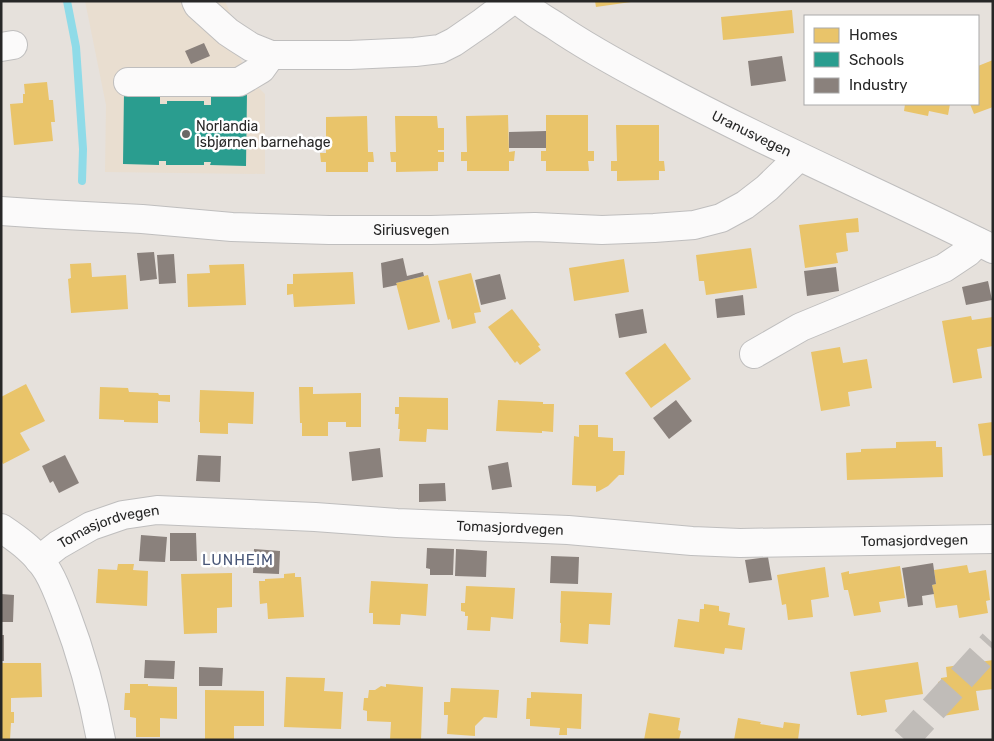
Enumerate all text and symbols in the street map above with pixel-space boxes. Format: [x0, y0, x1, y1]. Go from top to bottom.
legend [804, 15, 979, 105]
text: Homes [849, 26, 898, 44]
text: Schools [849, 51, 905, 69]
text: Industry [849, 76, 908, 94]
street label: Uranusvegen [709, 107, 794, 160]
place label: Norlandia Isbjørnen barnehage [196, 118, 331, 151]
marker: Norlandia Isbjørnen barnehage [180, 128, 192, 140]
street label: Siriusvegen [373, 221, 450, 239]
street label: Tomasjordvegen [55, 501, 160, 552]
street label: Tomasjordvegen [456, 517, 564, 538]
street label: Tomasjordvegen [861, 531, 968, 550]
district label: LUNHEIM [202, 551, 274, 569]

